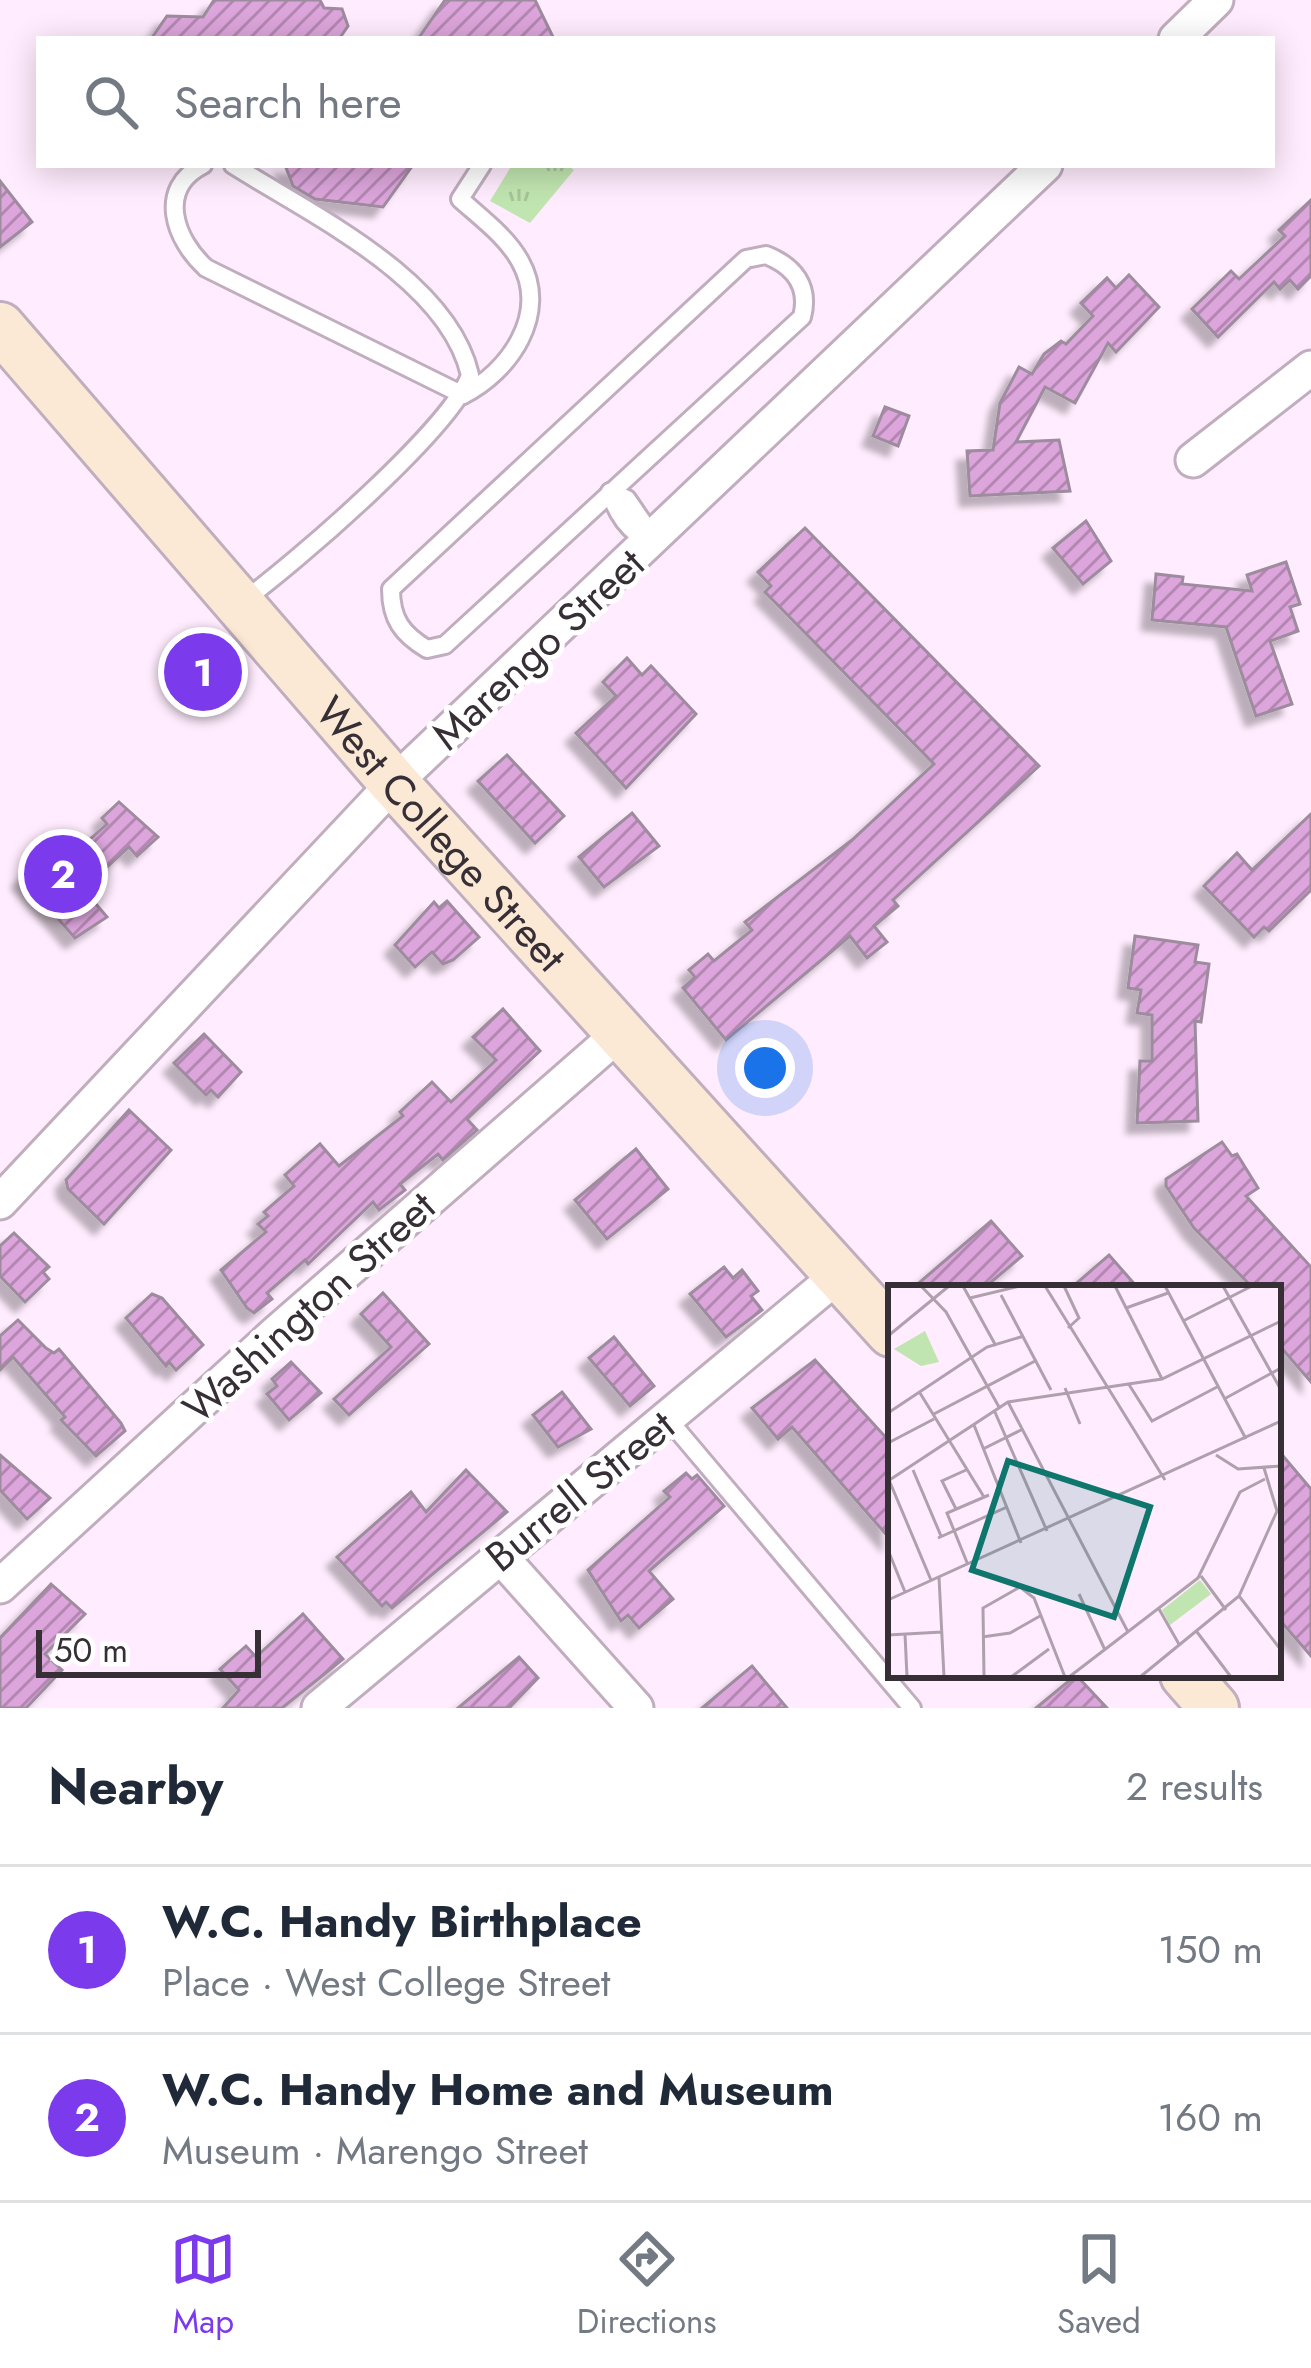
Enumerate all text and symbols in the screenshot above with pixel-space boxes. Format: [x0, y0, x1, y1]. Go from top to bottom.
search box [36, 36, 1275, 168]
icon: search [78, 69, 144, 135]
text: Search here [174, 70, 402, 135]
street label: Marengo Street [418, 534, 658, 764]
pin: 1 [164, 627, 242, 717]
street label: West College Street [302, 683, 581, 985]
pin: 2 [24, 829, 102, 919]
your location [735, 1038, 795, 1098]
street label: Washington Street [169, 1177, 449, 1437]
inset map [888, 1285, 1281, 1678]
street label: Burrell Street [472, 1396, 688, 1586]
scale bar [36, 1624, 261, 1677]
text: 50 m [54, 1627, 128, 1674]
text: Nearby [48, 1749, 223, 1823]
text: 2 results [1126, 1758, 1263, 1815]
text: W.C. Handy Birthplace [162, 1889, 642, 1954]
text: 1 [77, 1921, 97, 1978]
text: 150 m [1158, 1921, 1263, 1978]
text: Place · West College Street [162, 1954, 610, 2011]
text: W.C. Handy Home and Museum [162, 2057, 834, 2122]
text: 2 [74, 2089, 100, 2146]
text: 160 m [1157, 2089, 1263, 2146]
text: Museum · Marengo Street [162, 2122, 588, 2179]
tab: Map [170, 2226, 236, 2345]
tab: Directions [577, 2226, 717, 2345]
tab: Saved [1057, 2226, 1141, 2345]

